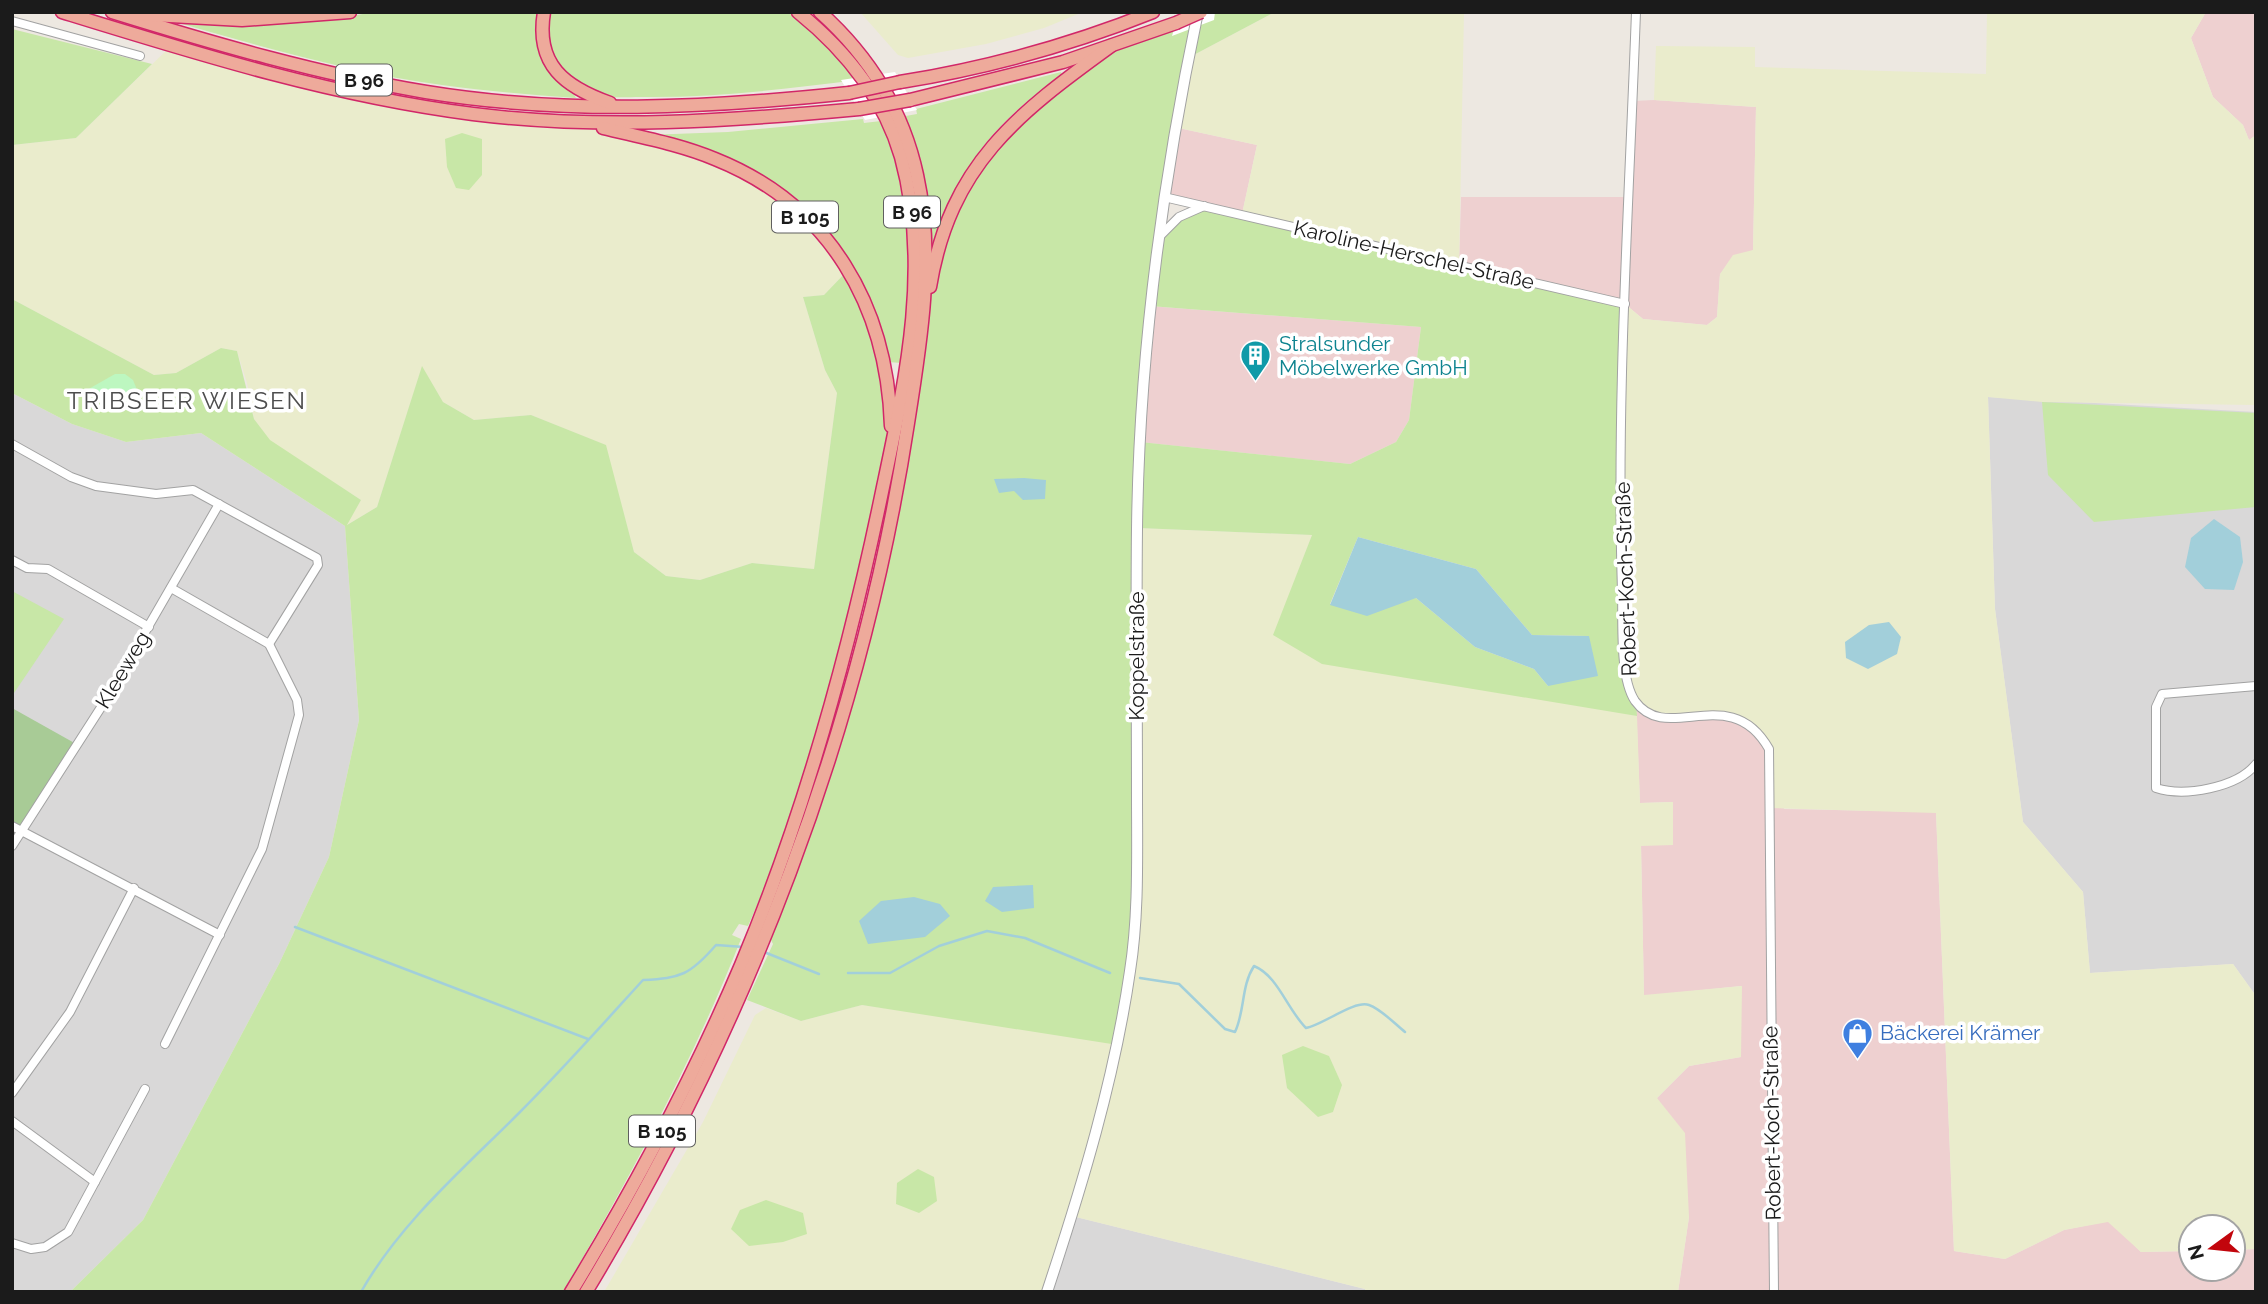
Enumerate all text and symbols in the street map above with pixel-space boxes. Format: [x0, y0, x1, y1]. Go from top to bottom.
road number: B 96 [336, 64, 392, 96]
road number: B 96 [884, 196, 940, 228]
road number: B 105 [772, 202, 838, 232]
street label: Karoline-Herschel-Straße [1291, 215, 1537, 294]
place label: Stralsunder Möbelwerke GmbH [1279, 331, 1468, 380]
building icon: Stralsunder Möbelwerke GmbH [1239, 339, 1273, 383]
district label: TRIBSEER WIESEN [67, 386, 307, 415]
street label: Robert-Koch-Straße [1610, 481, 1641, 677]
street label: Koppelstraße [1124, 591, 1149, 721]
street label: Kleeweg [90, 627, 155, 713]
shop icon: Bäckerei Krämer [1840, 1016, 1874, 1060]
place label: Bäckerei Krämer [1880, 1020, 2041, 1045]
street label: Robert-Koch-Straße [1757, 1026, 1786, 1221]
road number: B 105 [629, 1116, 695, 1147]
north arrow [2177, 1213, 2247, 1283]
text: N [2183, 1243, 2208, 1262]

